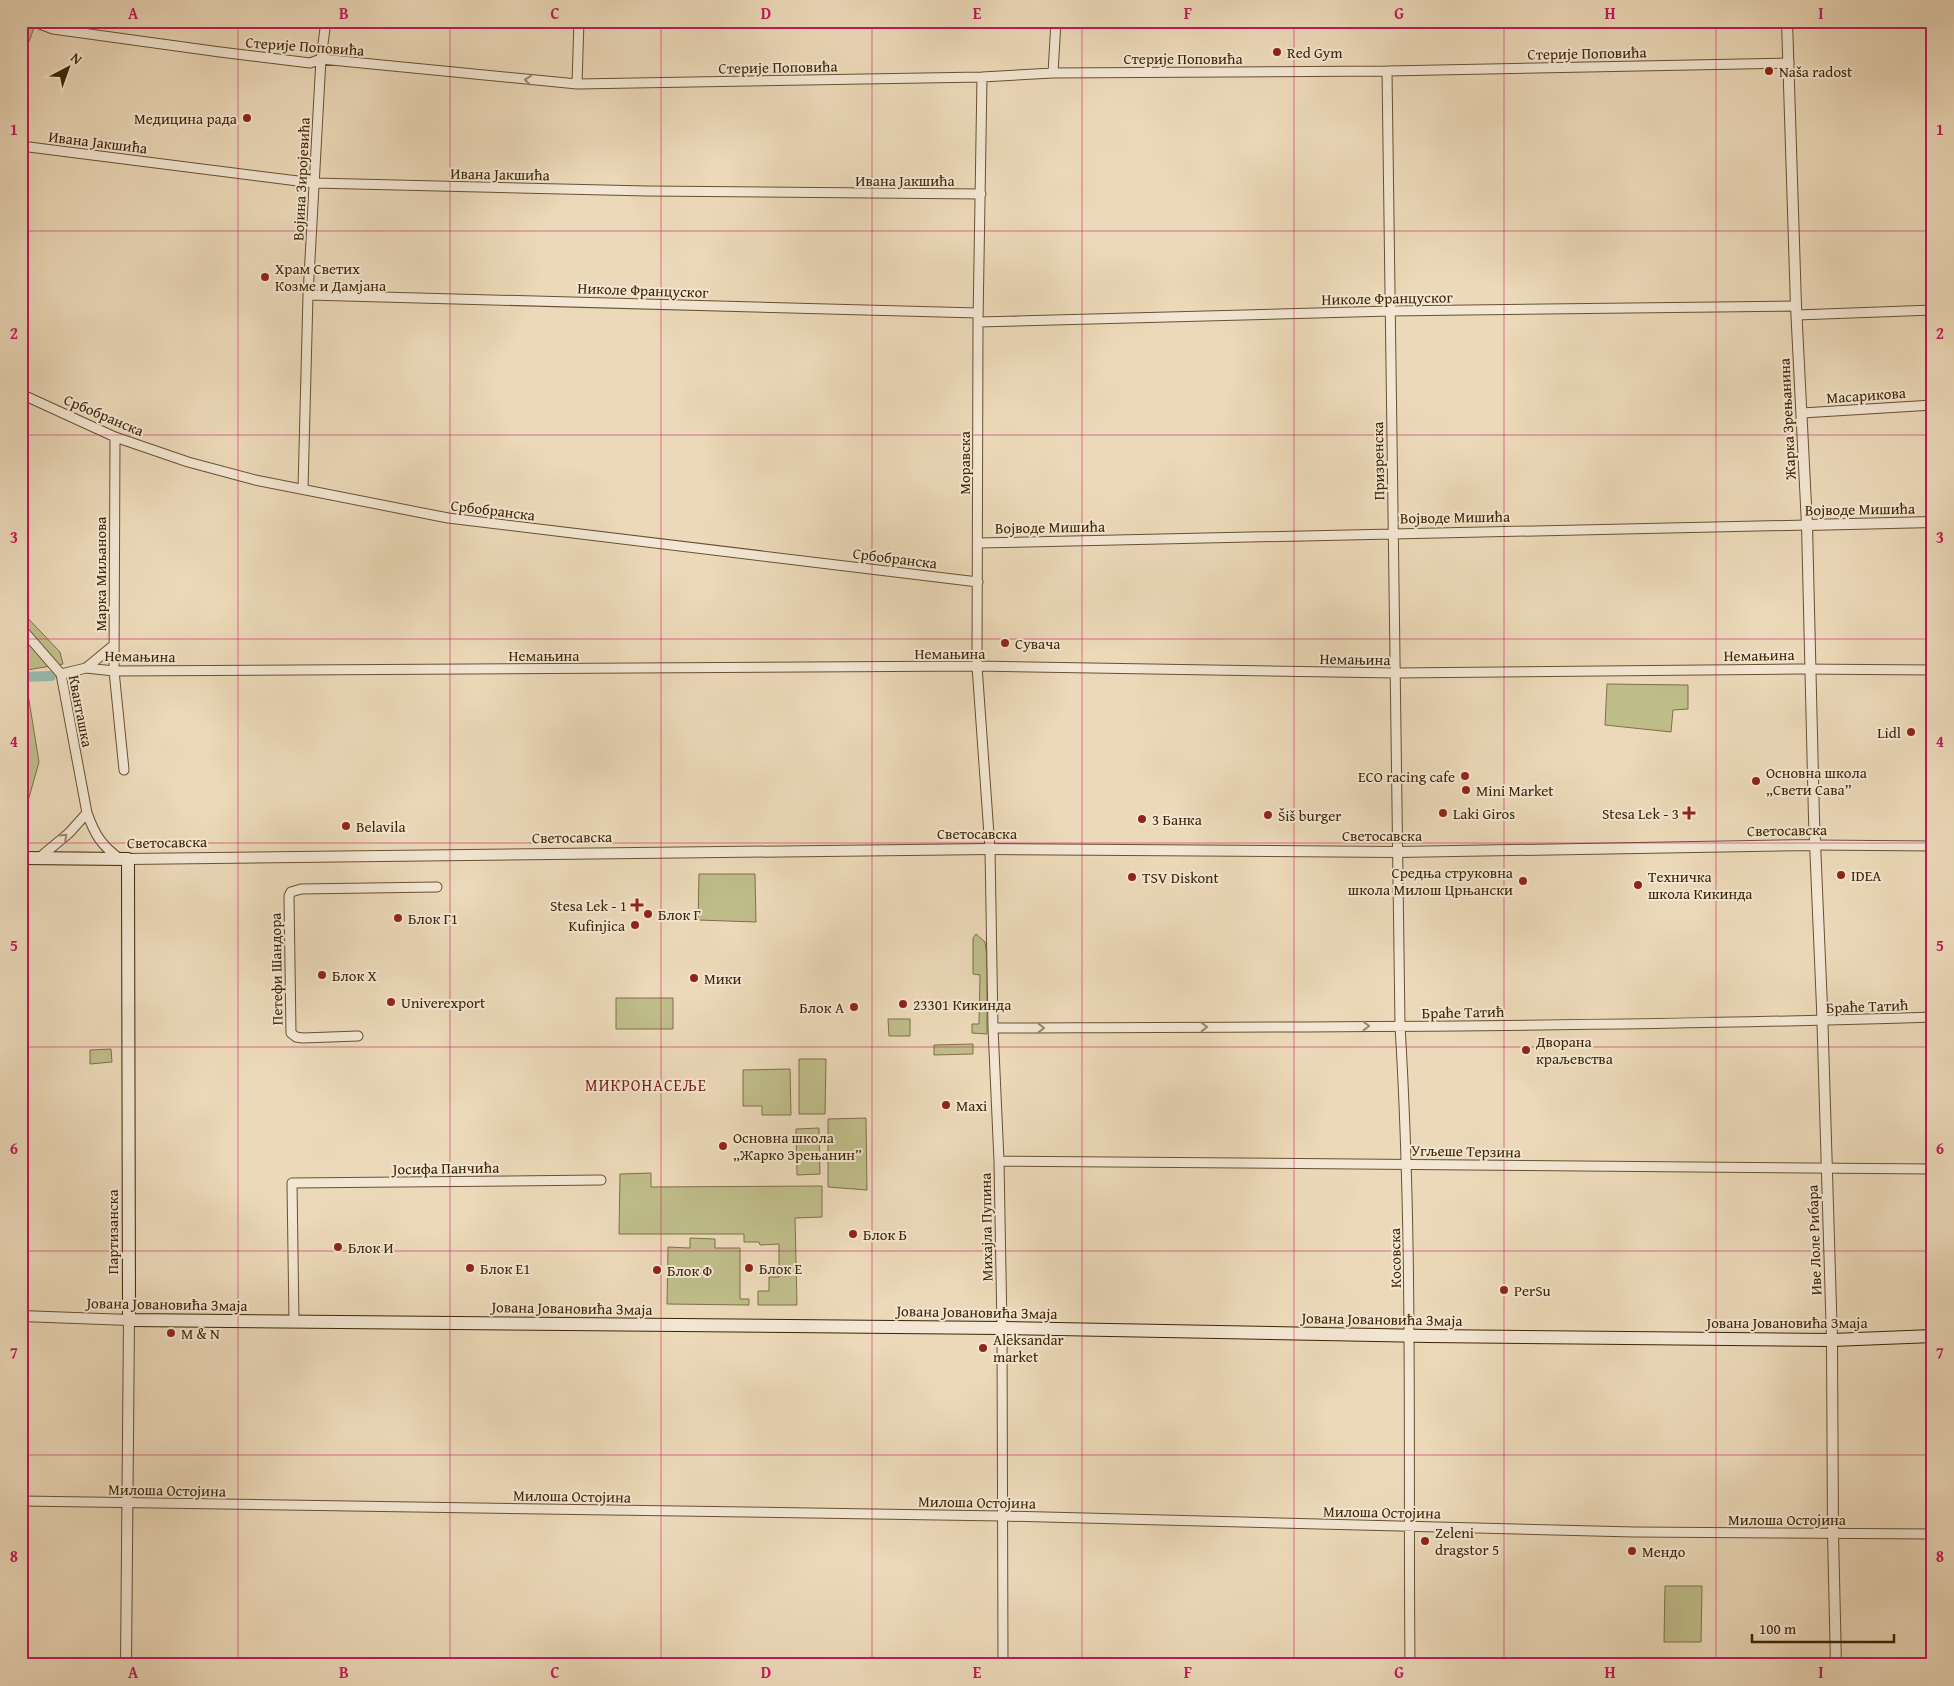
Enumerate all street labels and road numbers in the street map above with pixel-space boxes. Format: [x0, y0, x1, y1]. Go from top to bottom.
street label: Стерије Поповића [245, 31, 366, 61]
street label: Стерије Поповића [1527, 41, 1648, 65]
street label: Стерије Поповића [1123, 48, 1243, 69]
street label: Стерије Поповића [718, 55, 839, 79]
street label: Војина Зиројевића [287, 116, 315, 241]
street label: Ивана Јакшића [47, 126, 149, 159]
street label: Ивана Јакшића [450, 163, 551, 185]
street label: Ивана Јакшића [855, 170, 955, 191]
street label: Николе Француског [577, 277, 710, 303]
street label: Николе Француског [1321, 286, 1453, 310]
street label: Жарка Зрењанина [1773, 357, 1801, 481]
street label: Масарикова [1826, 382, 1907, 408]
street label: Србобранска [61, 389, 148, 442]
street label: Призренска [1367, 421, 1389, 501]
street label: Моравска [954, 430, 975, 495]
street label: Србобранска [450, 494, 537, 526]
street label: Војводе Мишића [1805, 498, 1916, 520]
street label: Војводе Мишића [1400, 506, 1511, 528]
street label: Марка Миљанова [90, 516, 111, 632]
street label: Војводе Мишића [995, 516, 1106, 538]
street label: Србобранска [852, 542, 939, 574]
street label: Немањина [915, 643, 986, 664]
street label: Немањина [1723, 644, 1795, 666]
street label: Немањина [104, 645, 176, 667]
street label: Немањина [509, 645, 580, 666]
street label: Немањина [1319, 648, 1391, 670]
street label: Кванташка [64, 673, 98, 750]
street label: Светосавска [1747, 819, 1828, 841]
street label: Светосавска [937, 823, 1018, 844]
street label: Светосавска [1342, 825, 1423, 846]
street label: Светосавска [532, 826, 613, 848]
street label: Светосавска [127, 831, 208, 853]
street label: Петефи Шандора [265, 912, 287, 1026]
street label: Браће Татић [1825, 994, 1909, 1018]
street label: Браће Татић [1422, 1001, 1505, 1023]
street label: Угљеше Терзина [1411, 1140, 1522, 1162]
street label: Јосифа Панчића [391, 1157, 500, 1179]
street label: Михајла Пупина [975, 1172, 997, 1282]
street label: Иве Лоле Рибара [1802, 1184, 1826, 1296]
street label: Партизанска [102, 1189, 123, 1275]
street label: Косовска [1384, 1227, 1406, 1288]
street label: Јована Јовановића Змаја [84, 1292, 249, 1316]
street label: Јована Јовановића Змаја [489, 1296, 654, 1320]
street label: Јована Јовановића Змаја [894, 1300, 1059, 1324]
street label: Јована Јовановића Змаја [1299, 1307, 1464, 1331]
street label: Јована Јовановића Змаја [1704, 1312, 1868, 1333]
street label: Милоша Остојина [108, 1478, 227, 1502]
street label: Милоша Остојина [513, 1484, 632, 1508]
street label: Милоша Остојина [918, 1490, 1037, 1514]
street label: Милоша Остојина [1323, 1500, 1442, 1524]
street label: Милоша Остојина [1728, 1509, 1847, 1530]

